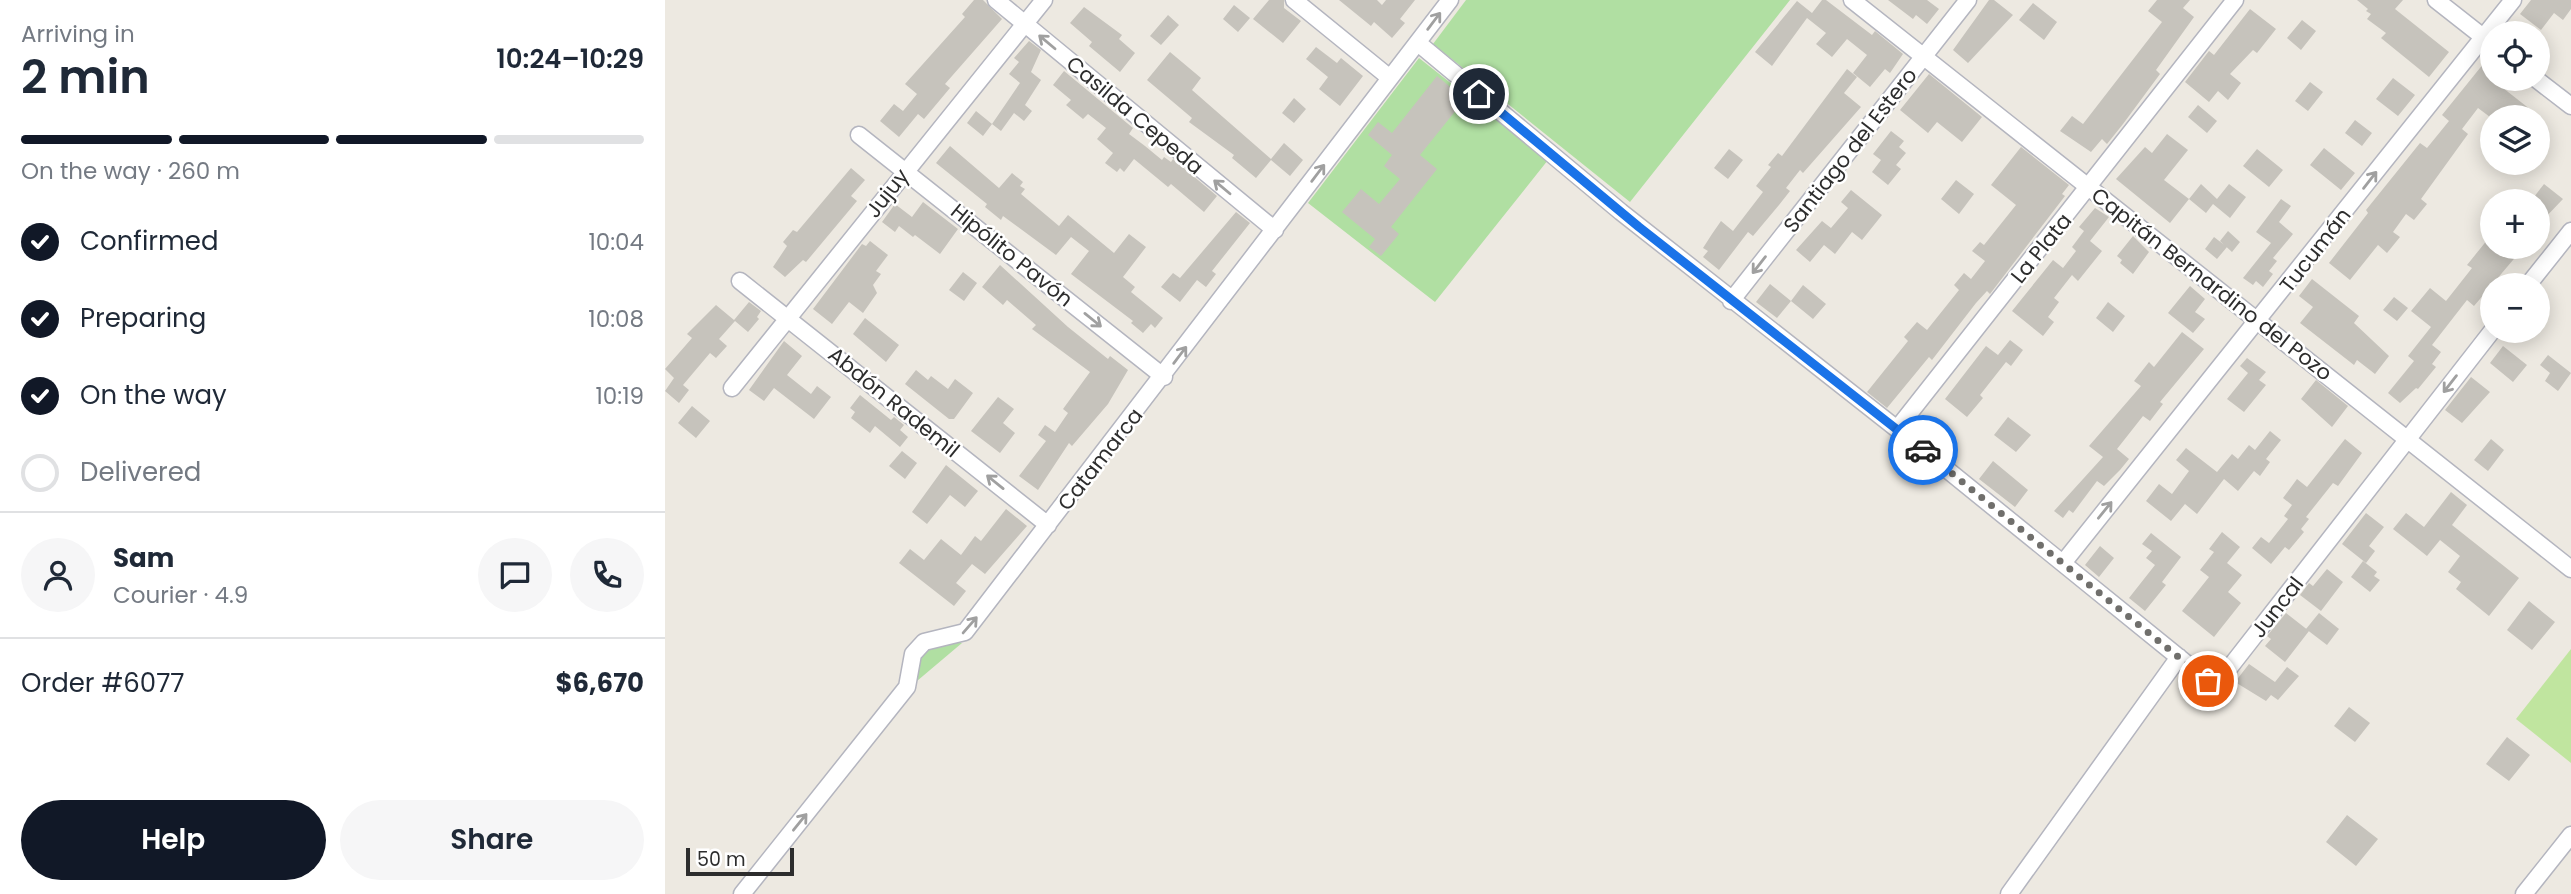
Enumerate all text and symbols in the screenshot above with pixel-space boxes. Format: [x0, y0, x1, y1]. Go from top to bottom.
one-way arrow [1426, 12, 1441, 31]
text: Arriving in [21, 18, 135, 50]
map controls [2480, 21, 2550, 343]
button: locate [2480, 21, 2550, 91]
one-way arrow [1038, 34, 1056, 49]
text: 10:24–10:29 [496, 41, 644, 77]
text: 2 min [21, 45, 150, 109]
street label: Casilda Cepeda [1060, 49, 1210, 181]
street label: Santiago del Estero [1776, 62, 1924, 238]
pin [1449, 64, 1509, 124]
icon: home [1460, 75, 1498, 113]
button: layers [2480, 105, 2550, 175]
text: On the way · 260 m [21, 155, 240, 187]
street label: Jujuy [859, 162, 915, 224]
one-way arrow [1310, 165, 1325, 183]
one-way arrow [2363, 171, 2378, 189]
one-way arrow [1214, 179, 1232, 194]
street label: Capitán Bernardino del Pozo [2086, 181, 2338, 387]
button: + [2480, 189, 2550, 259]
street label: Hipólito Pavón [945, 197, 1079, 313]
street label: Tucumán [2273, 202, 2357, 298]
street label: La Plata [2004, 207, 2078, 289]
icon: check [21, 223, 59, 261]
text: Confirmed [80, 223, 218, 259]
text: 10:04 [588, 226, 644, 258]
one-way arrow [1752, 256, 1767, 274]
button: − [2480, 273, 2550, 343]
icon: check [21, 300, 59, 338]
text: Preparing [80, 300, 206, 336]
text: 10:08 [588, 303, 644, 335]
one-way arrow [1083, 312, 1101, 327]
street label: Abdón Rademil [822, 340, 966, 464]
one-way arrow [1173, 346, 1188, 365]
one-way arrow [2442, 375, 2457, 393]
icon: check [21, 377, 59, 415]
text: On the way [80, 377, 227, 413]
text: 10:19 [595, 380, 644, 412]
street label: Catamarca [1051, 402, 1149, 516]
courier [1888, 415, 1958, 485]
icon: car [1904, 431, 1942, 469]
text: Delivered [80, 454, 201, 490]
one-way arrow [986, 474, 1004, 490]
one-way arrow [2098, 502, 2113, 520]
button: person [21, 538, 95, 612]
button: chat [478, 538, 552, 612]
button: phone [570, 538, 644, 612]
text: Sam [113, 540, 174, 576]
street label: Juncal [2244, 570, 2310, 644]
text: Courier · 4.9 [113, 579, 248, 611]
one-way arrow [962, 616, 978, 634]
pin [2178, 651, 2238, 711]
icon: bag [2189, 662, 2227, 700]
text: Order #6077 [21, 665, 185, 701]
text: $6,670 [555, 665, 644, 701]
button: Help [21, 800, 326, 880]
button: Share [340, 800, 644, 880]
one-way arrow [792, 813, 807, 831]
scale bar [686, 845, 795, 877]
text: 50 m [697, 846, 746, 873]

